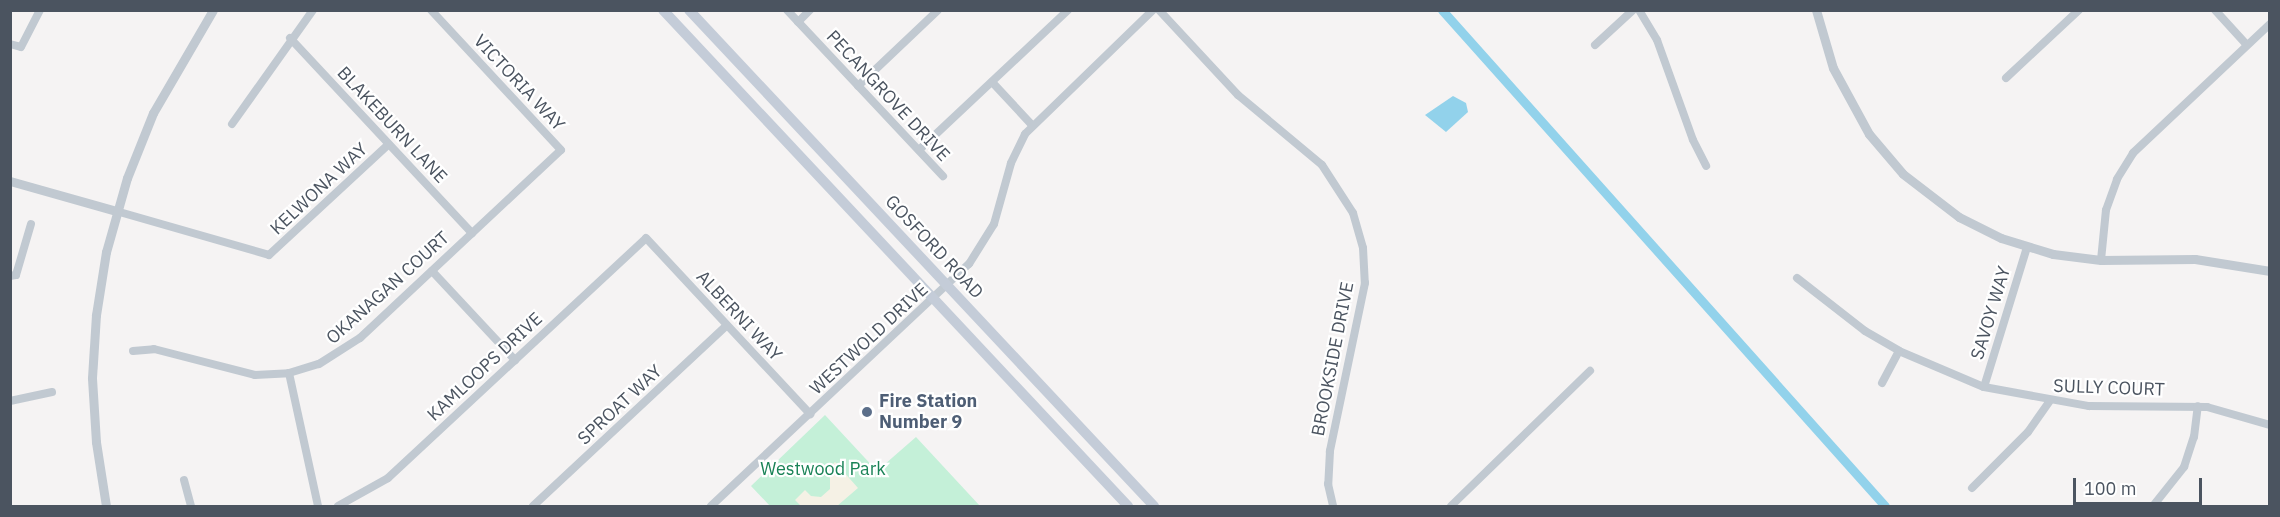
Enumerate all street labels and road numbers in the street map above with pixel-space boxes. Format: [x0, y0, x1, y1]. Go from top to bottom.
street label: PECANGROVE DRIVE [822, 26, 954, 166]
street label: VICTORIA WAY [469, 30, 569, 136]
street label: BLAKEBURN LANE [333, 62, 451, 188]
street label: KELWONA WAY [266, 138, 372, 240]
street label: GOSFORD ROAD [881, 191, 987, 303]
street label: OKANAGAN COURT [322, 227, 454, 349]
street label: SAVOY WAY [1967, 264, 2015, 362]
street label: ALBERNI WAY [692, 266, 786, 366]
street label: WESTWOLD DRIVE [805, 279, 933, 399]
street label: BROOKSIDE DRIVE [1307, 280, 1359, 438]
street label: KAMLOOPS DRIVE [423, 308, 547, 426]
street label: SPROAT WAY [573, 361, 667, 449]
street label: SULLY COURT [2053, 375, 2165, 401]

